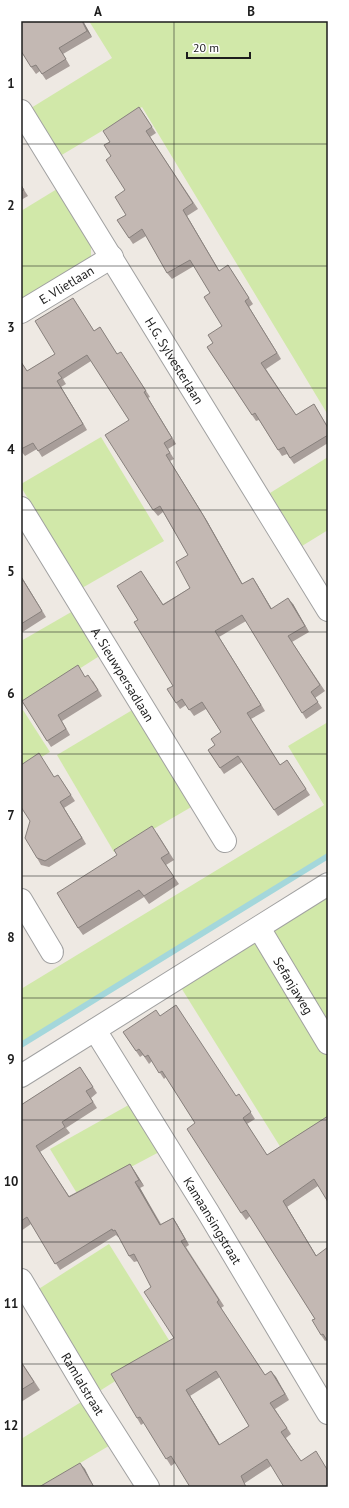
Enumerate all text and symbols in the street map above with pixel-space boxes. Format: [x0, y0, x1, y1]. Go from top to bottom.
text: A [94, 3, 102, 20]
text: B [247, 3, 255, 20]
scale bar [187, 34, 250, 60]
text: 20 m [193, 40, 219, 55]
text: 1 [7, 75, 15, 92]
text: 2 [7, 197, 15, 214]
street label: E. Vlietlaan [36, 261, 97, 308]
street label: H.G. Sylvesterlaan [141, 314, 208, 407]
text: 3 [7, 319, 15, 336]
text: 4 [7, 441, 15, 458]
text: 5 [7, 563, 15, 580]
street label: A. Sieuwpersadlaan [87, 624, 158, 725]
text: 6 [7, 685, 15, 702]
text: 7 [7, 807, 15, 824]
text: 8 [7, 929, 15, 946]
street label: Sefanjaweg [270, 954, 317, 1017]
text: 9 [7, 1051, 15, 1068]
text: 10 [4, 1173, 18, 1190]
street label: Kamaansingstraat [180, 1174, 246, 1268]
text: 11 [4, 1295, 18, 1312]
street label: Ramlalstraat [58, 1349, 109, 1419]
text: 12 [4, 1417, 18, 1434]

